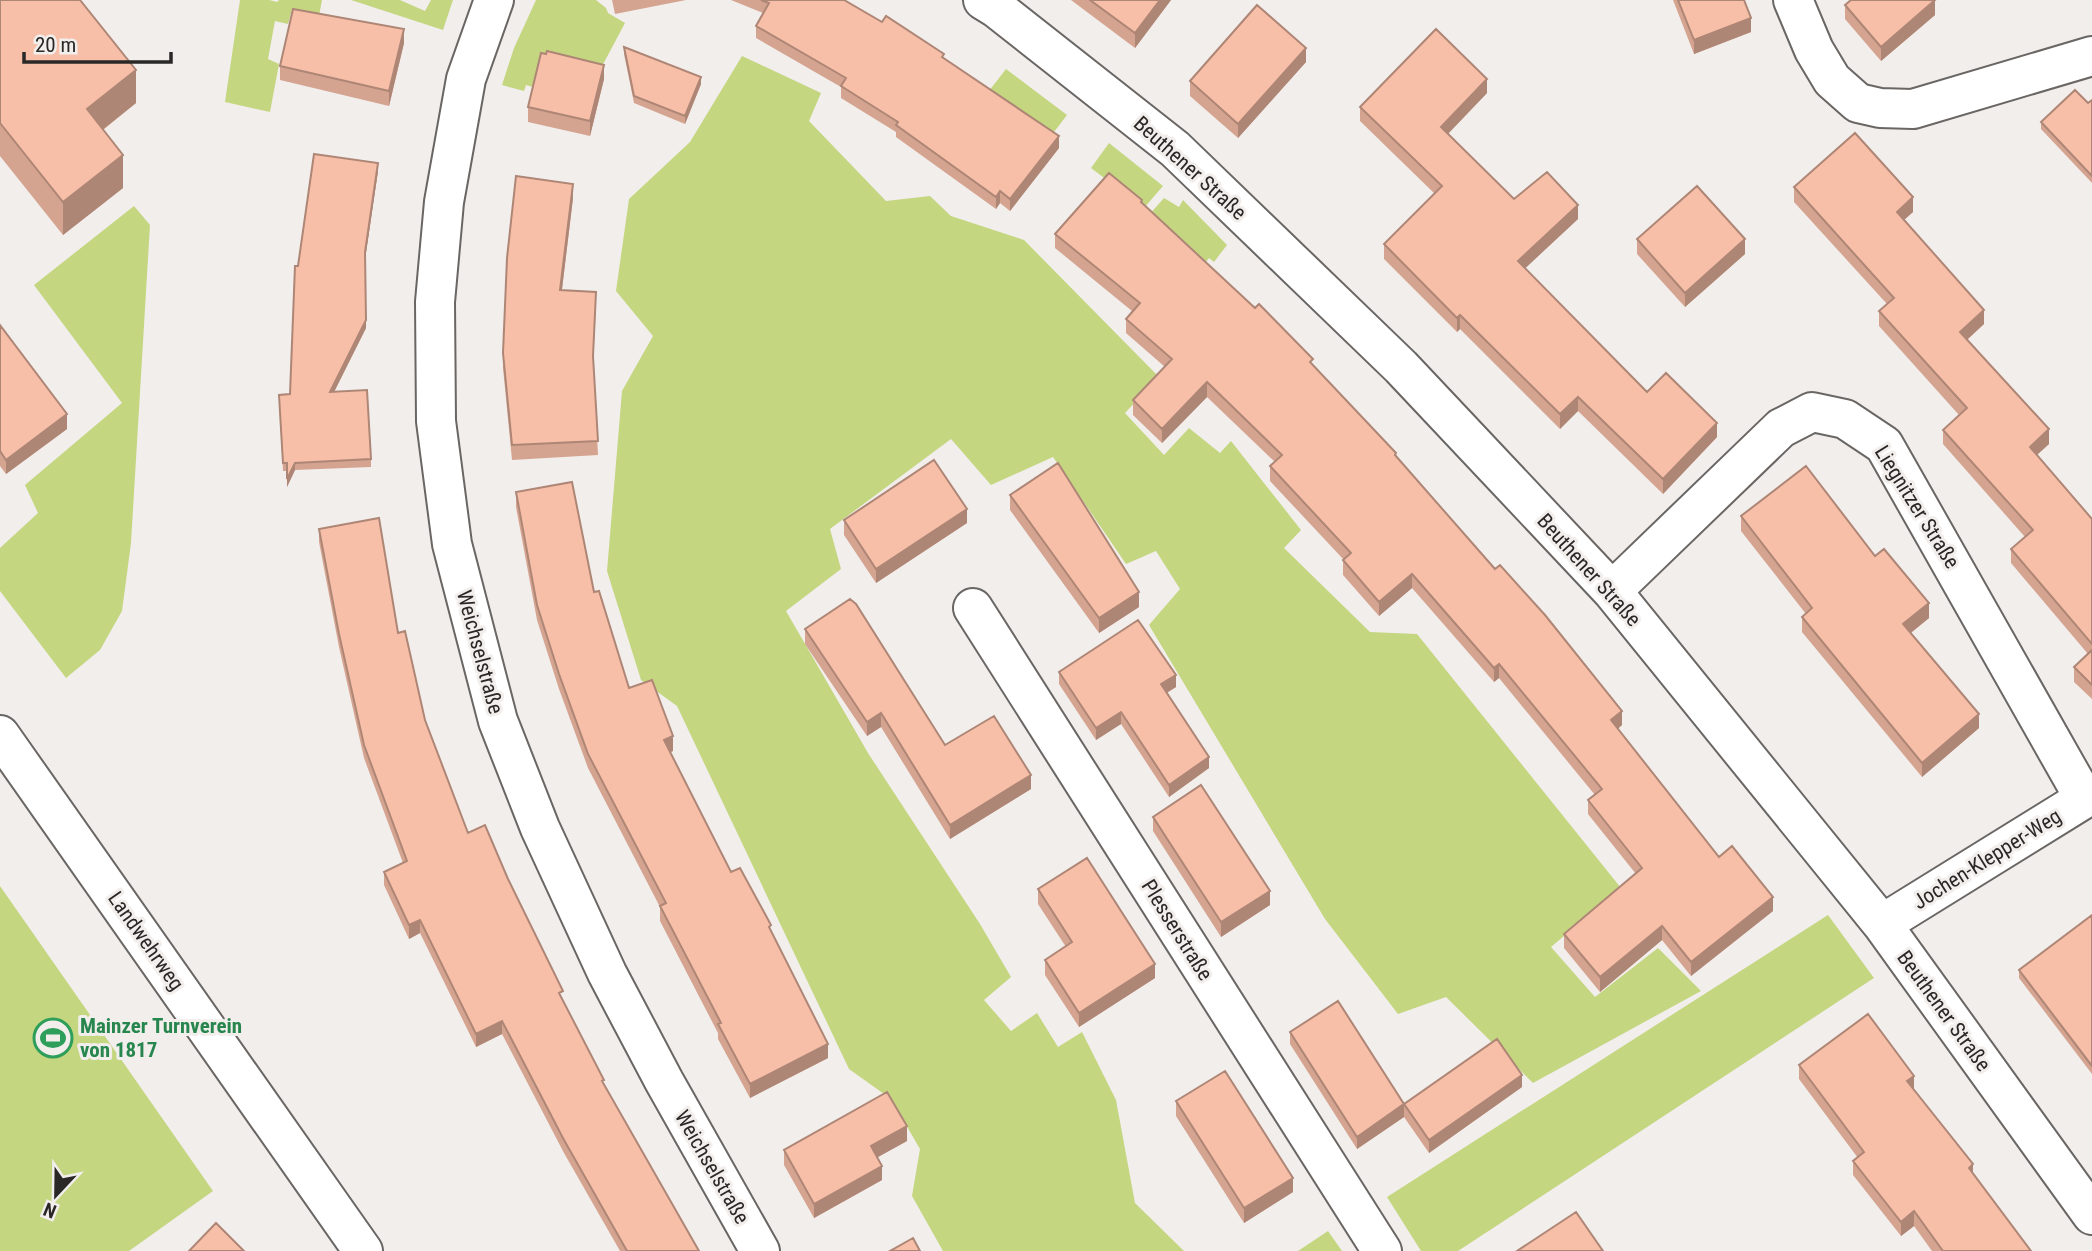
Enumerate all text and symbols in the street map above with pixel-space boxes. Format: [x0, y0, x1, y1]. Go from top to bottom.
scale bar [24, 21, 172, 65]
text: 20 m [35, 33, 76, 57]
street label: Beuthener Straße [1129, 111, 1251, 225]
street label: Liegnitzer Straße [1870, 441, 1964, 573]
street label: Beuthener Straße [1532, 509, 1646, 631]
street label: Weichselstraße [452, 588, 508, 717]
street label: Jochen-Klepper-Weg [1909, 804, 2065, 914]
street label: Plesserstraße [1137, 875, 1218, 985]
street label: Landwehrweg [103, 887, 189, 995]
street label: Beuthener Straße [1892, 946, 1996, 1076]
place label: Mainzer Turnverein von 1817 [80, 1014, 242, 1062]
sports icon: Mainzer Turnverein von 1817 [32, 1017, 74, 1059]
street label: Weichselstraße [670, 1106, 754, 1228]
north arrow [21, 1160, 91, 1230]
text: N [40, 1197, 60, 1223]

